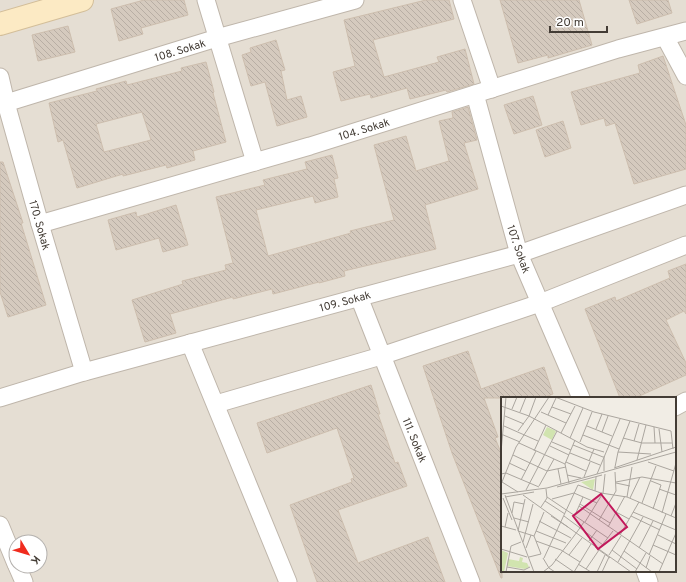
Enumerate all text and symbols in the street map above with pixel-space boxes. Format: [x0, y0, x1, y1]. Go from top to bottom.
scale bar [550, 8, 607, 34]
text: 20 m [556, 15, 584, 31]
street label: 108. Sokak [153, 37, 208, 65]
street label: 104. Sokak [337, 116, 392, 144]
street label: 170. Sokak [25, 199, 53, 252]
street label: 107. Sokak [503, 223, 533, 276]
street label: 109. Sokak [318, 288, 373, 316]
inset map [501, 397, 676, 572]
street label: 111. Sokak [399, 416, 429, 465]
north arrow [8, 534, 48, 574]
text: K [27, 552, 43, 567]

